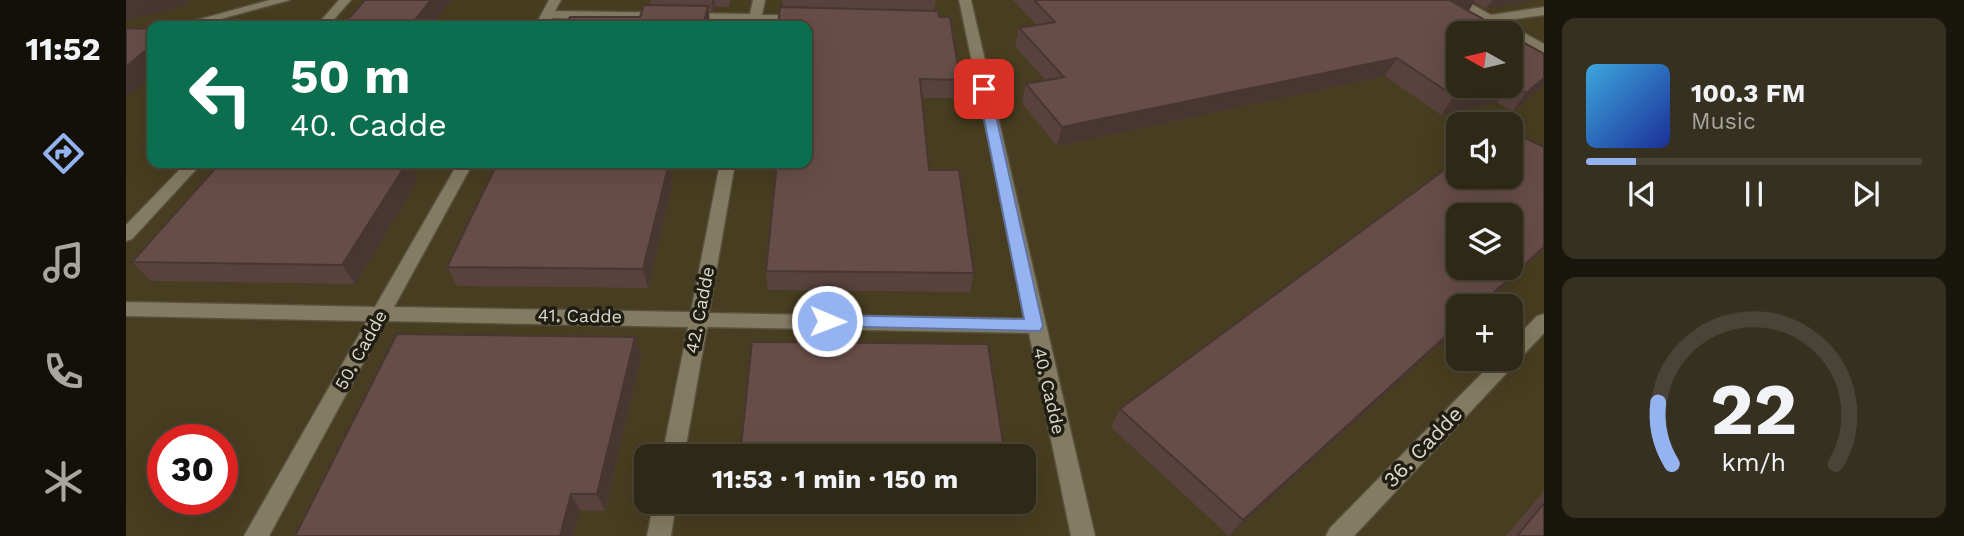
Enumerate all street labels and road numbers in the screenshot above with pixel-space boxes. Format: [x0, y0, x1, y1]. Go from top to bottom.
street label: 42. Cadde [681, 265, 718, 355]
street label: 41. Cadde [538, 304, 622, 327]
street label: 50. Cadde [330, 306, 391, 393]
street label: 40. Cadde [1029, 346, 1070, 436]
street label: 36. Cadde [1378, 401, 1467, 492]

